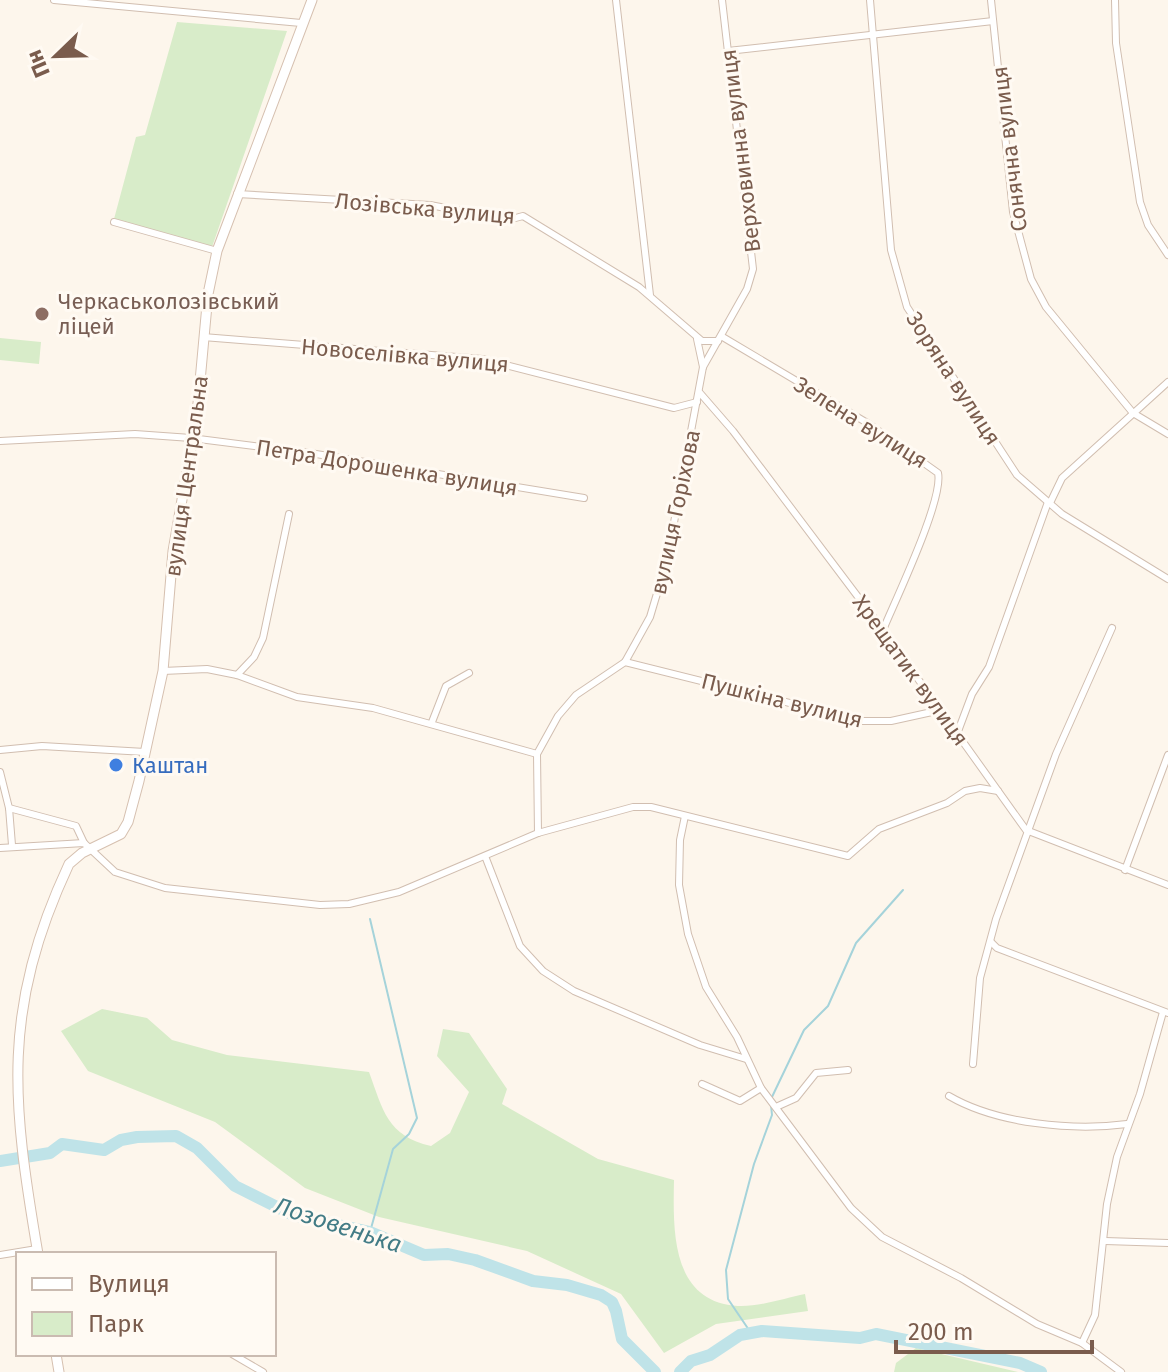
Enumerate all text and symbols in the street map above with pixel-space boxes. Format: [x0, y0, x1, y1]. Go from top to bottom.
north arrow [16, 16, 96, 96]
text: Пн [20, 46, 56, 82]
street label: Верховинна вулиця [715, 48, 766, 254]
street label: Сонячна вулиця [986, 65, 1033, 233]
street label: Лозівська вулиця [334, 187, 516, 230]
place label: Черкаськолозівський ліцей [58, 288, 279, 340]
marker: Черкаськолозівський ліцей [33, 305, 51, 323]
street label: Зоряна вулиця [900, 306, 1007, 450]
street label: Новоселівка вулиця [300, 333, 510, 378]
street label: Зелена вулиця [789, 371, 932, 474]
street label: вулиця Центральна [159, 374, 214, 578]
street label: вулиця Горіхова [645, 427, 706, 597]
street label: Петра Дорошенка вулиця [254, 434, 519, 501]
street label: Хрещатик вулиця [847, 590, 974, 751]
street label: Пушкіна вулиця [698, 667, 865, 734]
place label: Каштан [132, 752, 208, 779]
marker: Каштан [107, 756, 125, 774]
water label: Лозовенька [270, 1191, 405, 1259]
legend [16, 1252, 276, 1356]
text: Вулиця [88, 1270, 170, 1298]
scale bar [896, 1304, 1092, 1354]
text: Парк [88, 1310, 145, 1338]
text: 200 m [908, 1318, 974, 1346]

